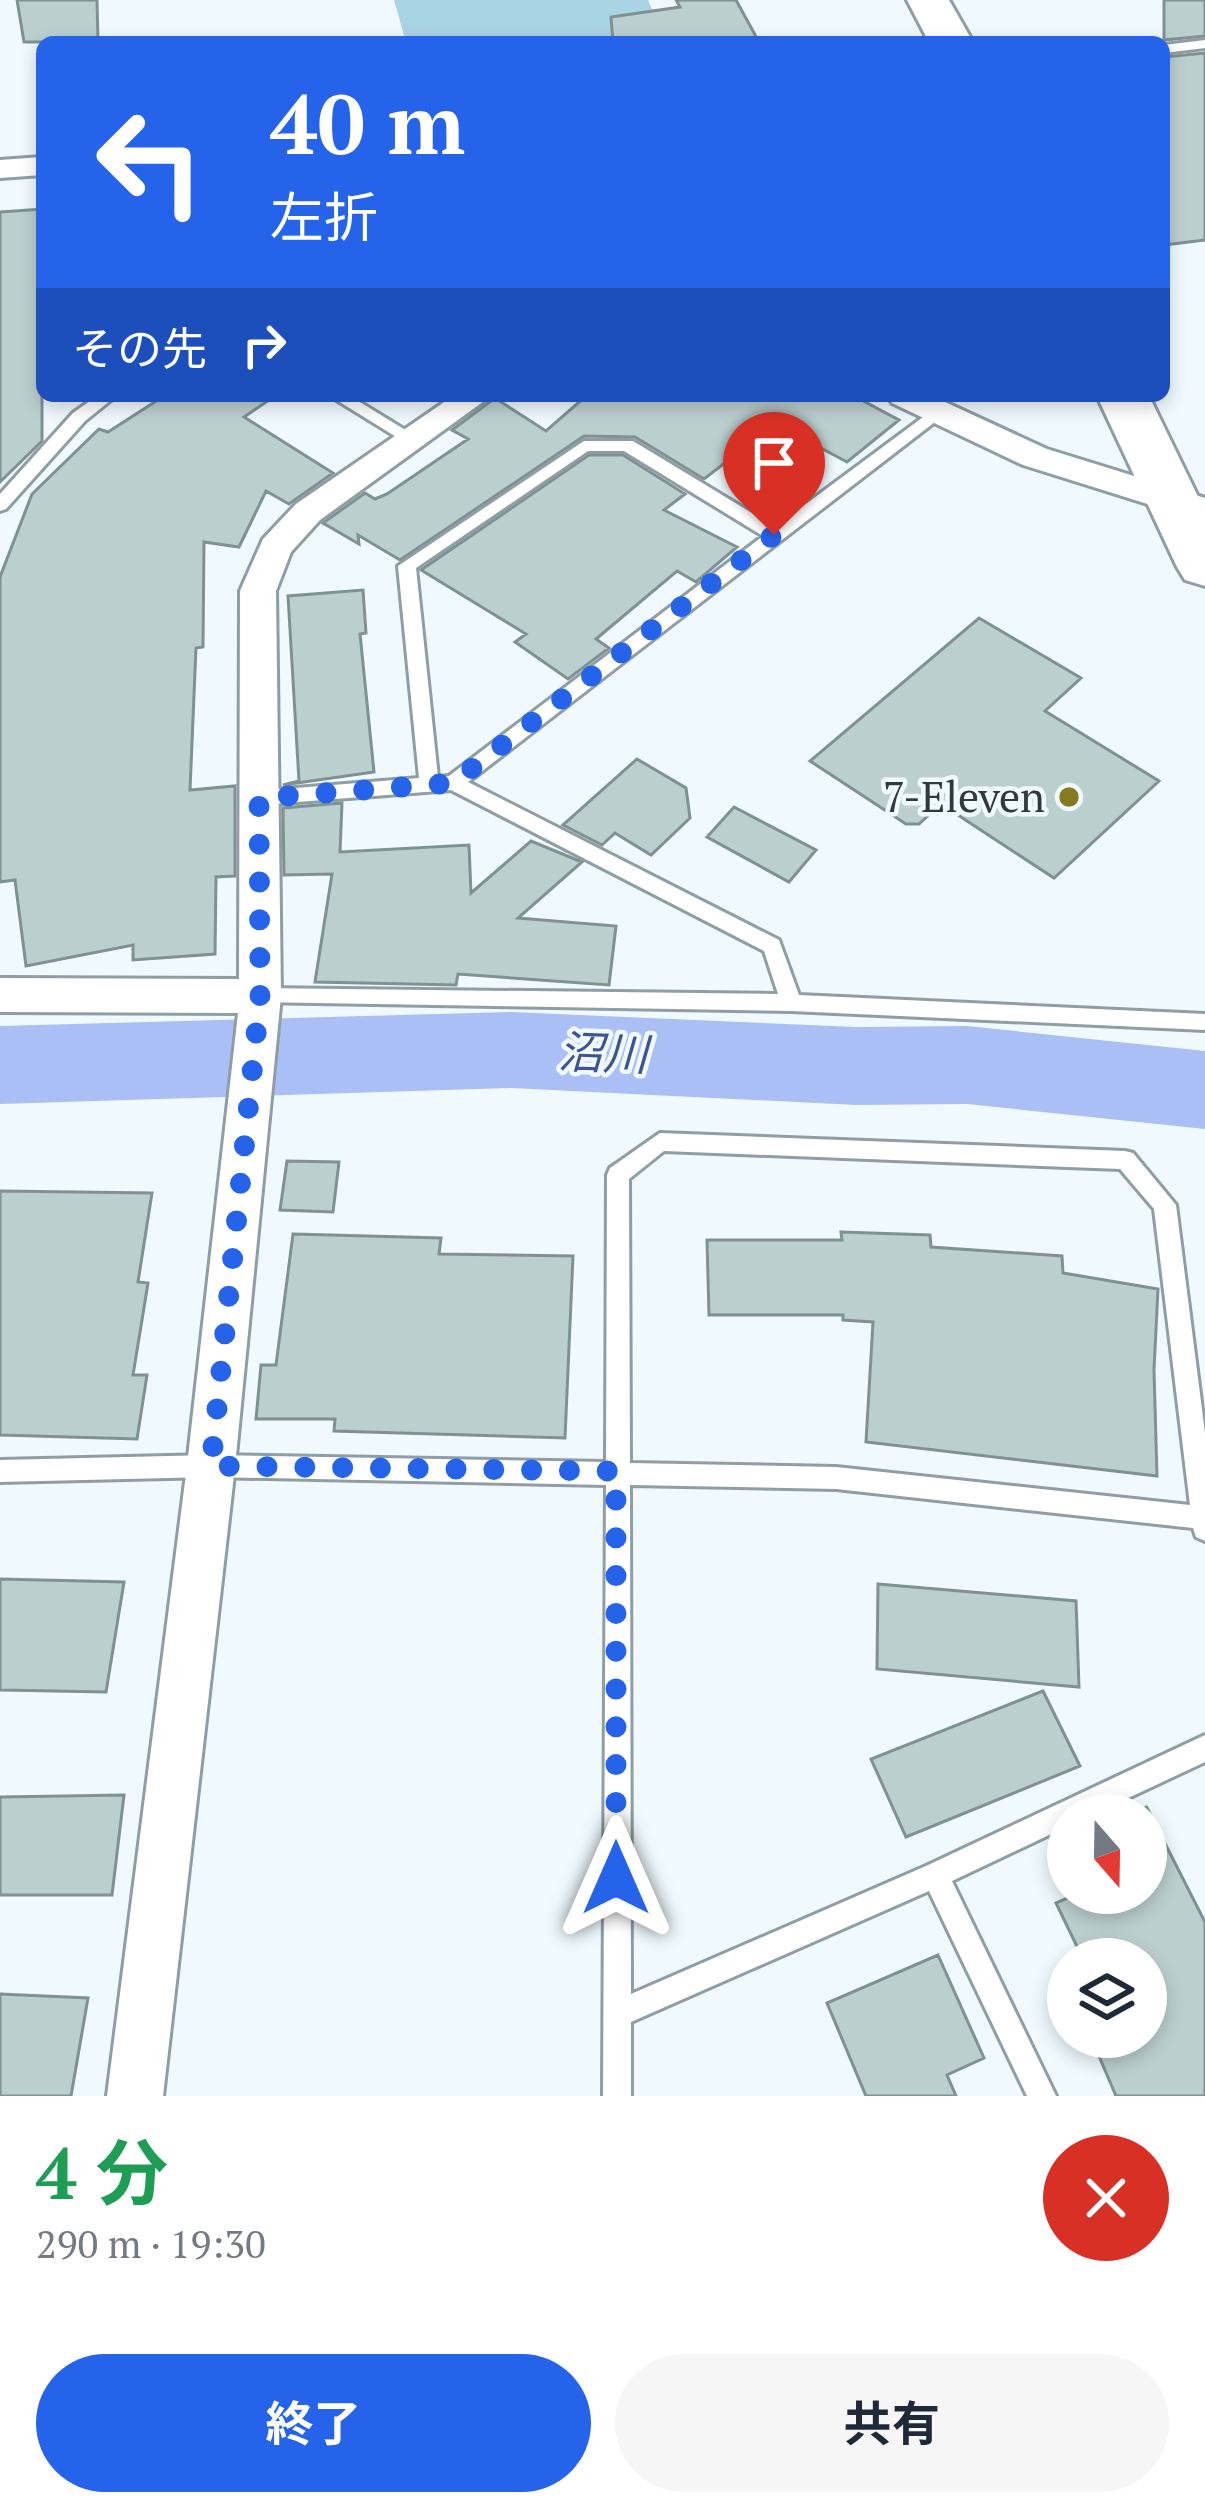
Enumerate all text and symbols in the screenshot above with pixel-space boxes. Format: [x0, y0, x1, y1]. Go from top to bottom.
text: 40 m [270, 67, 465, 178]
icon: left [72, 84, 228, 240]
text: 左折 [270, 181, 378, 252]
icon: right [231, 312, 297, 378]
text: その先 [72, 318, 207, 378]
pin [723, 412, 825, 535]
icon: arrive [741, 430, 807, 496]
place label: 7-Eleven [883, 768, 1045, 824]
marker: 7-Eleven [1056, 784, 1082, 810]
water label: 沼川 [557, 1020, 653, 1084]
north arrow [1047, 1794, 1167, 1914]
map controls [1047, 1794, 1167, 2058]
position arrow [553, 1815, 679, 1941]
button: layers [1047, 1938, 1167, 2058]
text: 4 分 [36, 2124, 168, 2220]
button: close [1043, 2135, 1169, 2261]
text: 290 m · 19:30 [36, 2217, 266, 2269]
button: 終了 [36, 2354, 591, 2492]
button: 共有 [615, 2354, 1169, 2492]

